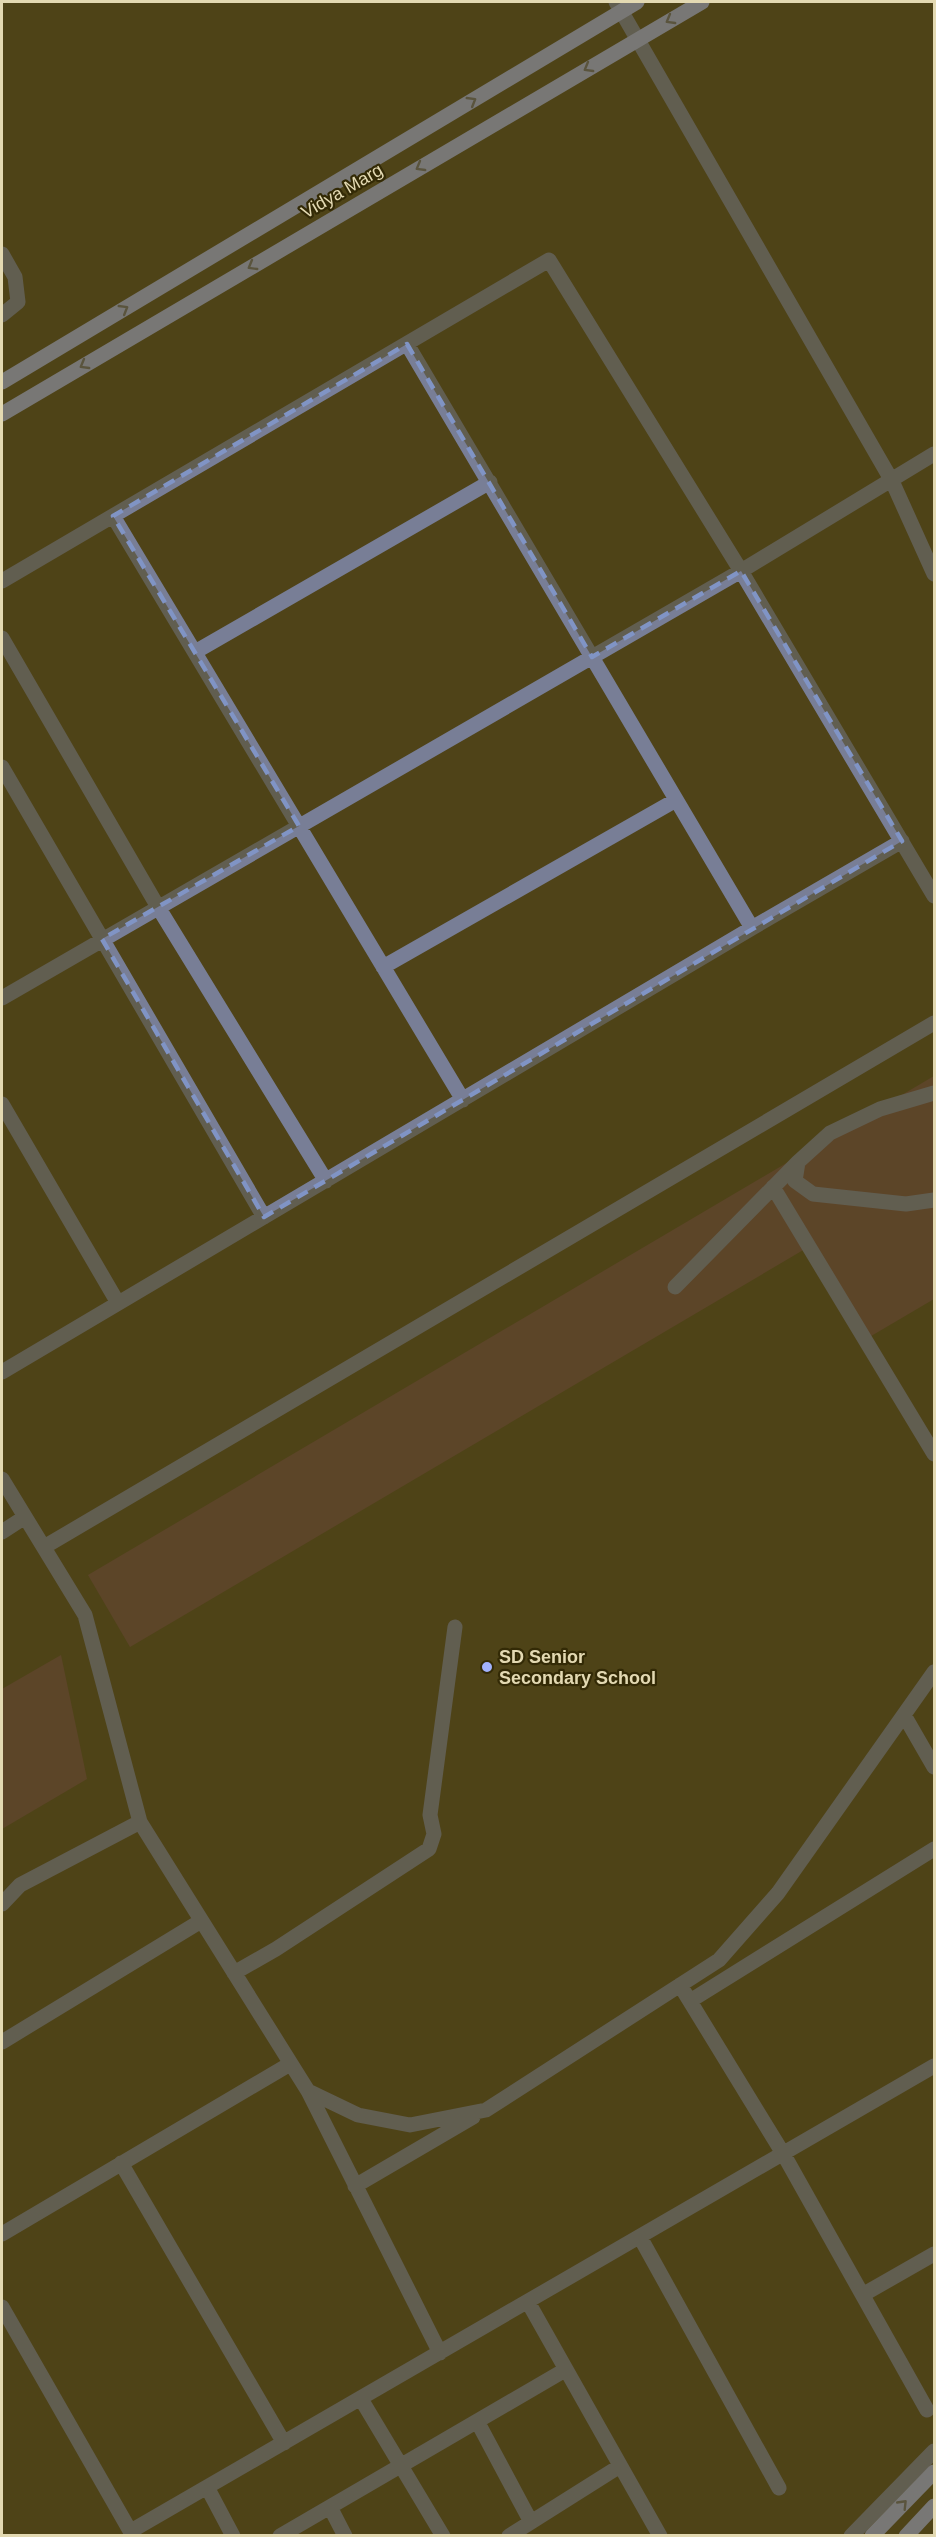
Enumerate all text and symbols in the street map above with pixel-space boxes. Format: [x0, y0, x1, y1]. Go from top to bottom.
one-way arrow [666, 13, 676, 24]
one-way arrow [584, 61, 594, 73]
one-way arrow [466, 97, 476, 108]
street label: Vidya Marg [298, 160, 386, 222]
one-way arrow [416, 160, 426, 171]
one-way arrow [248, 259, 258, 270]
one-way arrow [118, 304, 128, 316]
one-way arrow [80, 358, 90, 369]
place label: SD Senior Secondary School [499, 1647, 656, 1688]
marker: SD Senior Secondary School [480, 1660, 494, 1674]
one-way arrow [896, 2500, 907, 2511]

